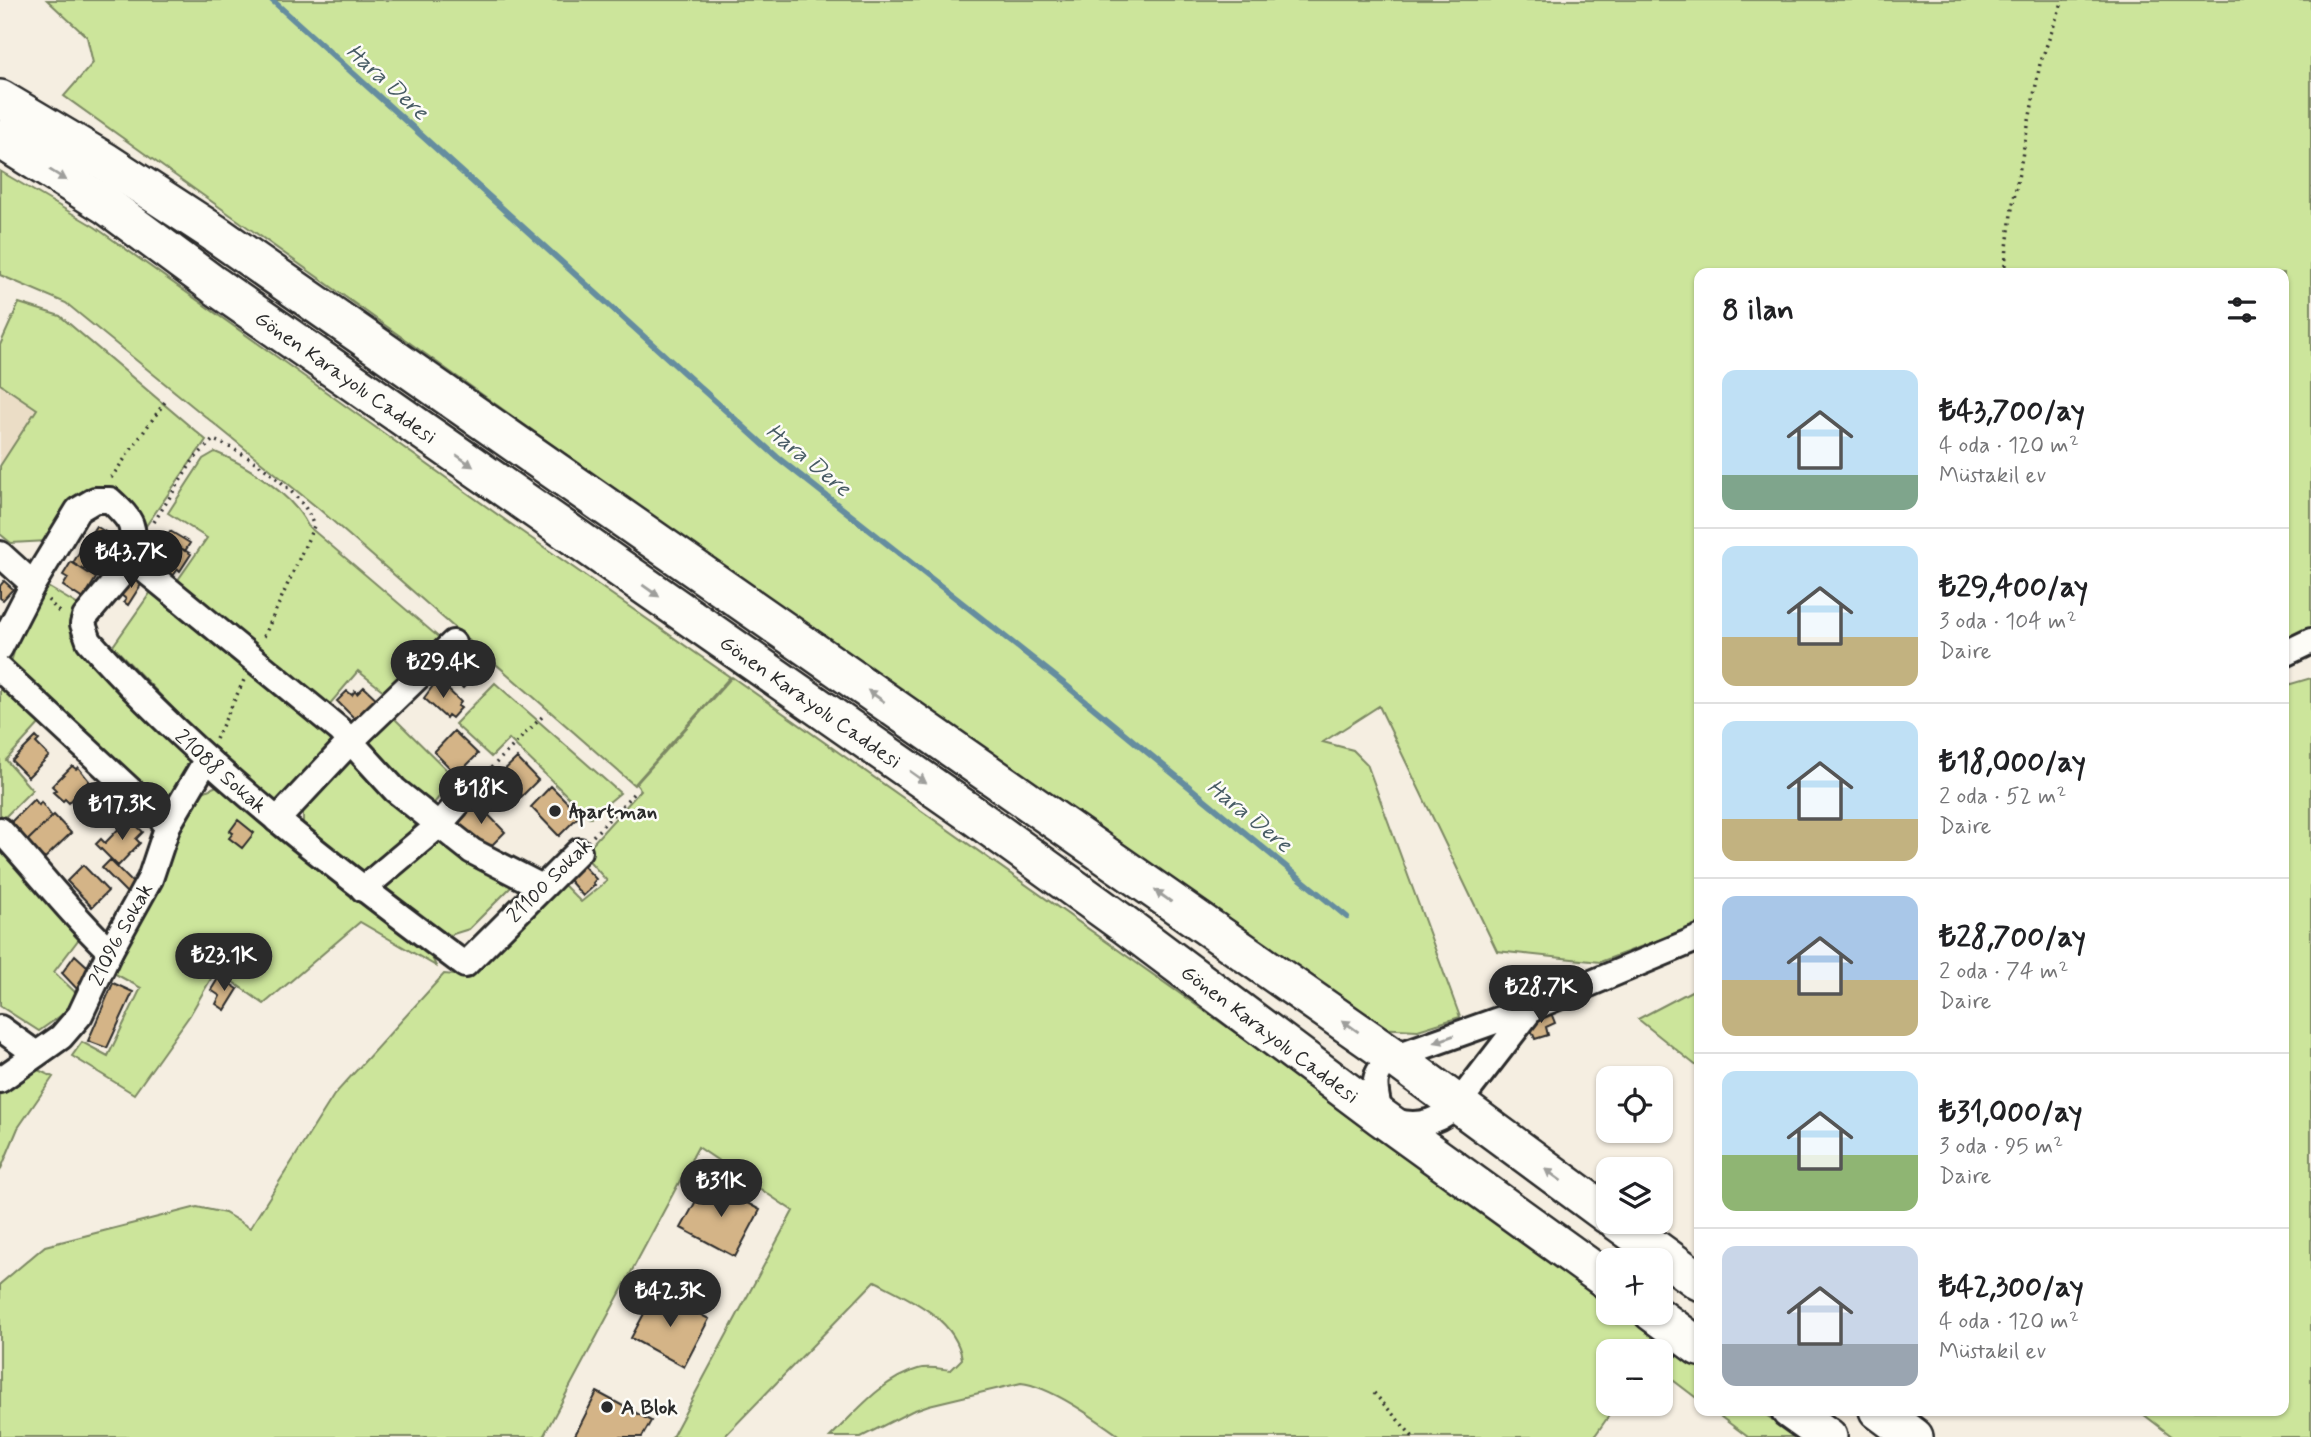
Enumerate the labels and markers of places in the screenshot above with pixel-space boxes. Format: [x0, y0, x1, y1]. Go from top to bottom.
pin: ₺43.7K [74, 530, 188, 590]
pin: ₺29.4K [386, 640, 500, 700]
pin: ₺18K [440, 766, 522, 826]
pin: ₺17.3K [65, 782, 179, 842]
place label: Apartman [569, 798, 657, 827]
marker: Apartman [547, 803, 563, 819]
pin: ₺23.1K [167, 934, 281, 993]
pin: ₺28.7K [1484, 965, 1598, 1025]
pin: ₺31K [680, 1160, 762, 1219]
pin: ₺42.3K [613, 1270, 727, 1329]
place label: A Blok [621, 1394, 678, 1422]
marker: A Blok [599, 1399, 615, 1415]

